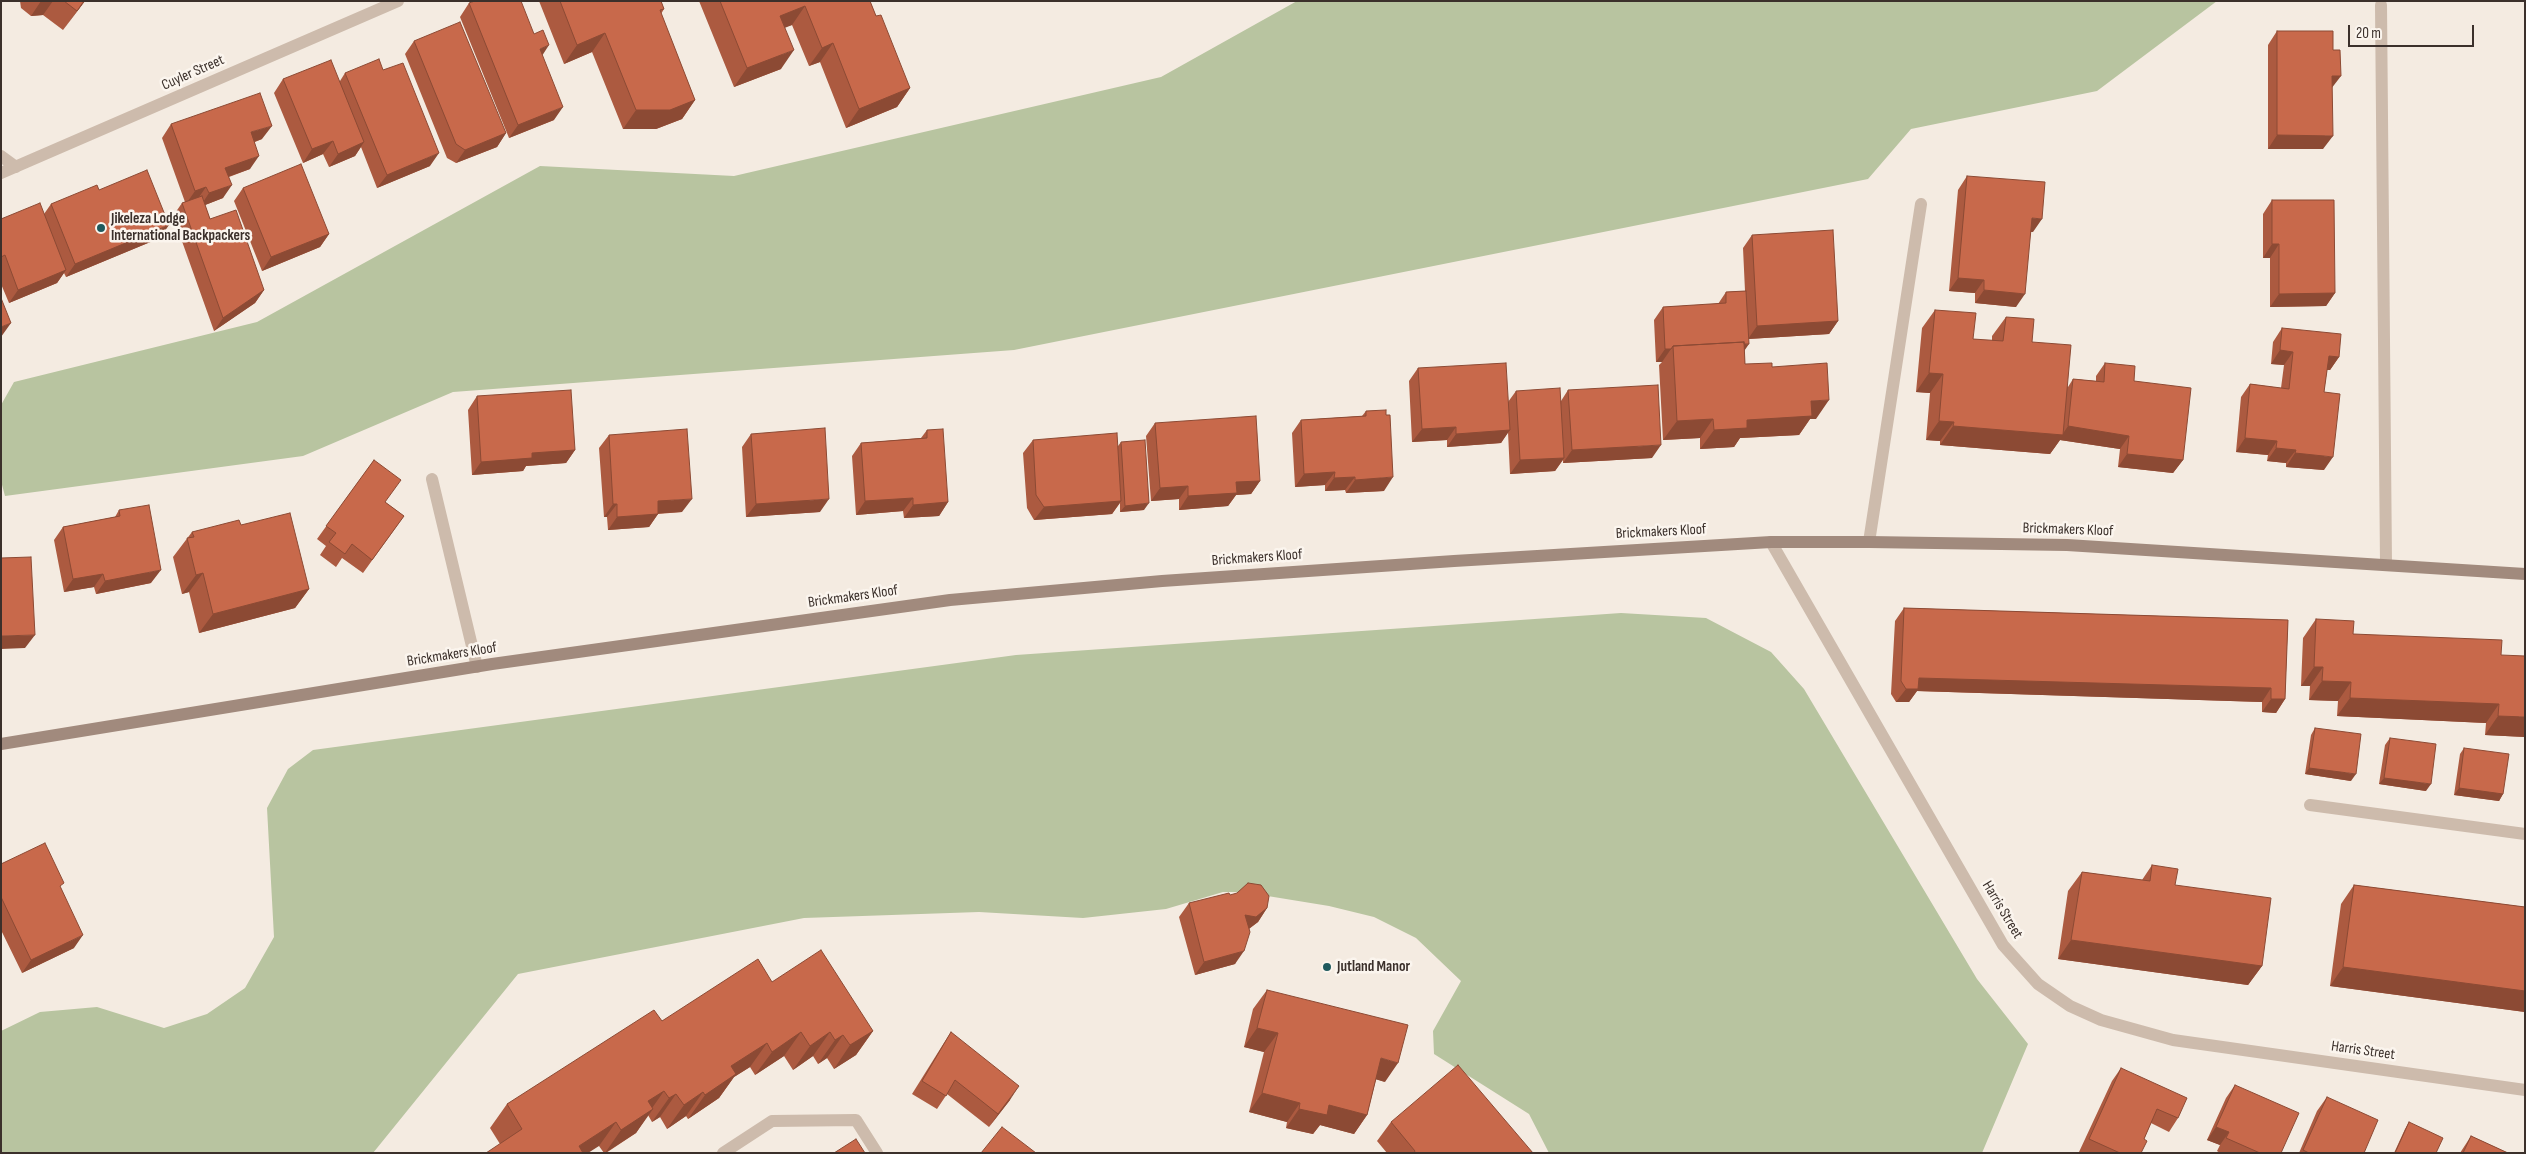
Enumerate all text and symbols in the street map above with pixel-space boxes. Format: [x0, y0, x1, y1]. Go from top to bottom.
scale bar [2351, 15, 2477, 47]
text: 20 m [2356, 24, 2381, 43]
street label: Cuyler Street [159, 51, 227, 95]
place label: Jikeleza Lodge International Backpackers [111, 210, 250, 245]
marker: Jikeleza Lodge International Backpackers [95, 222, 107, 234]
street label: Brickmakers Kloof [2022, 519, 2114, 541]
street label: Brickmakers Kloof [1615, 521, 1707, 543]
street label: Brickmakers Kloof [1211, 546, 1303, 570]
street label: Brickmakers Kloof [807, 582, 899, 612]
street label: Brickmakers Kloof [406, 639, 498, 671]
street label: Harris Street [1978, 878, 2026, 942]
place label: Jutland Manor [1337, 958, 1410, 976]
marker: Jutland Manor [1321, 961, 1333, 973]
street label: Harris Street [2330, 1038, 2396, 1064]

